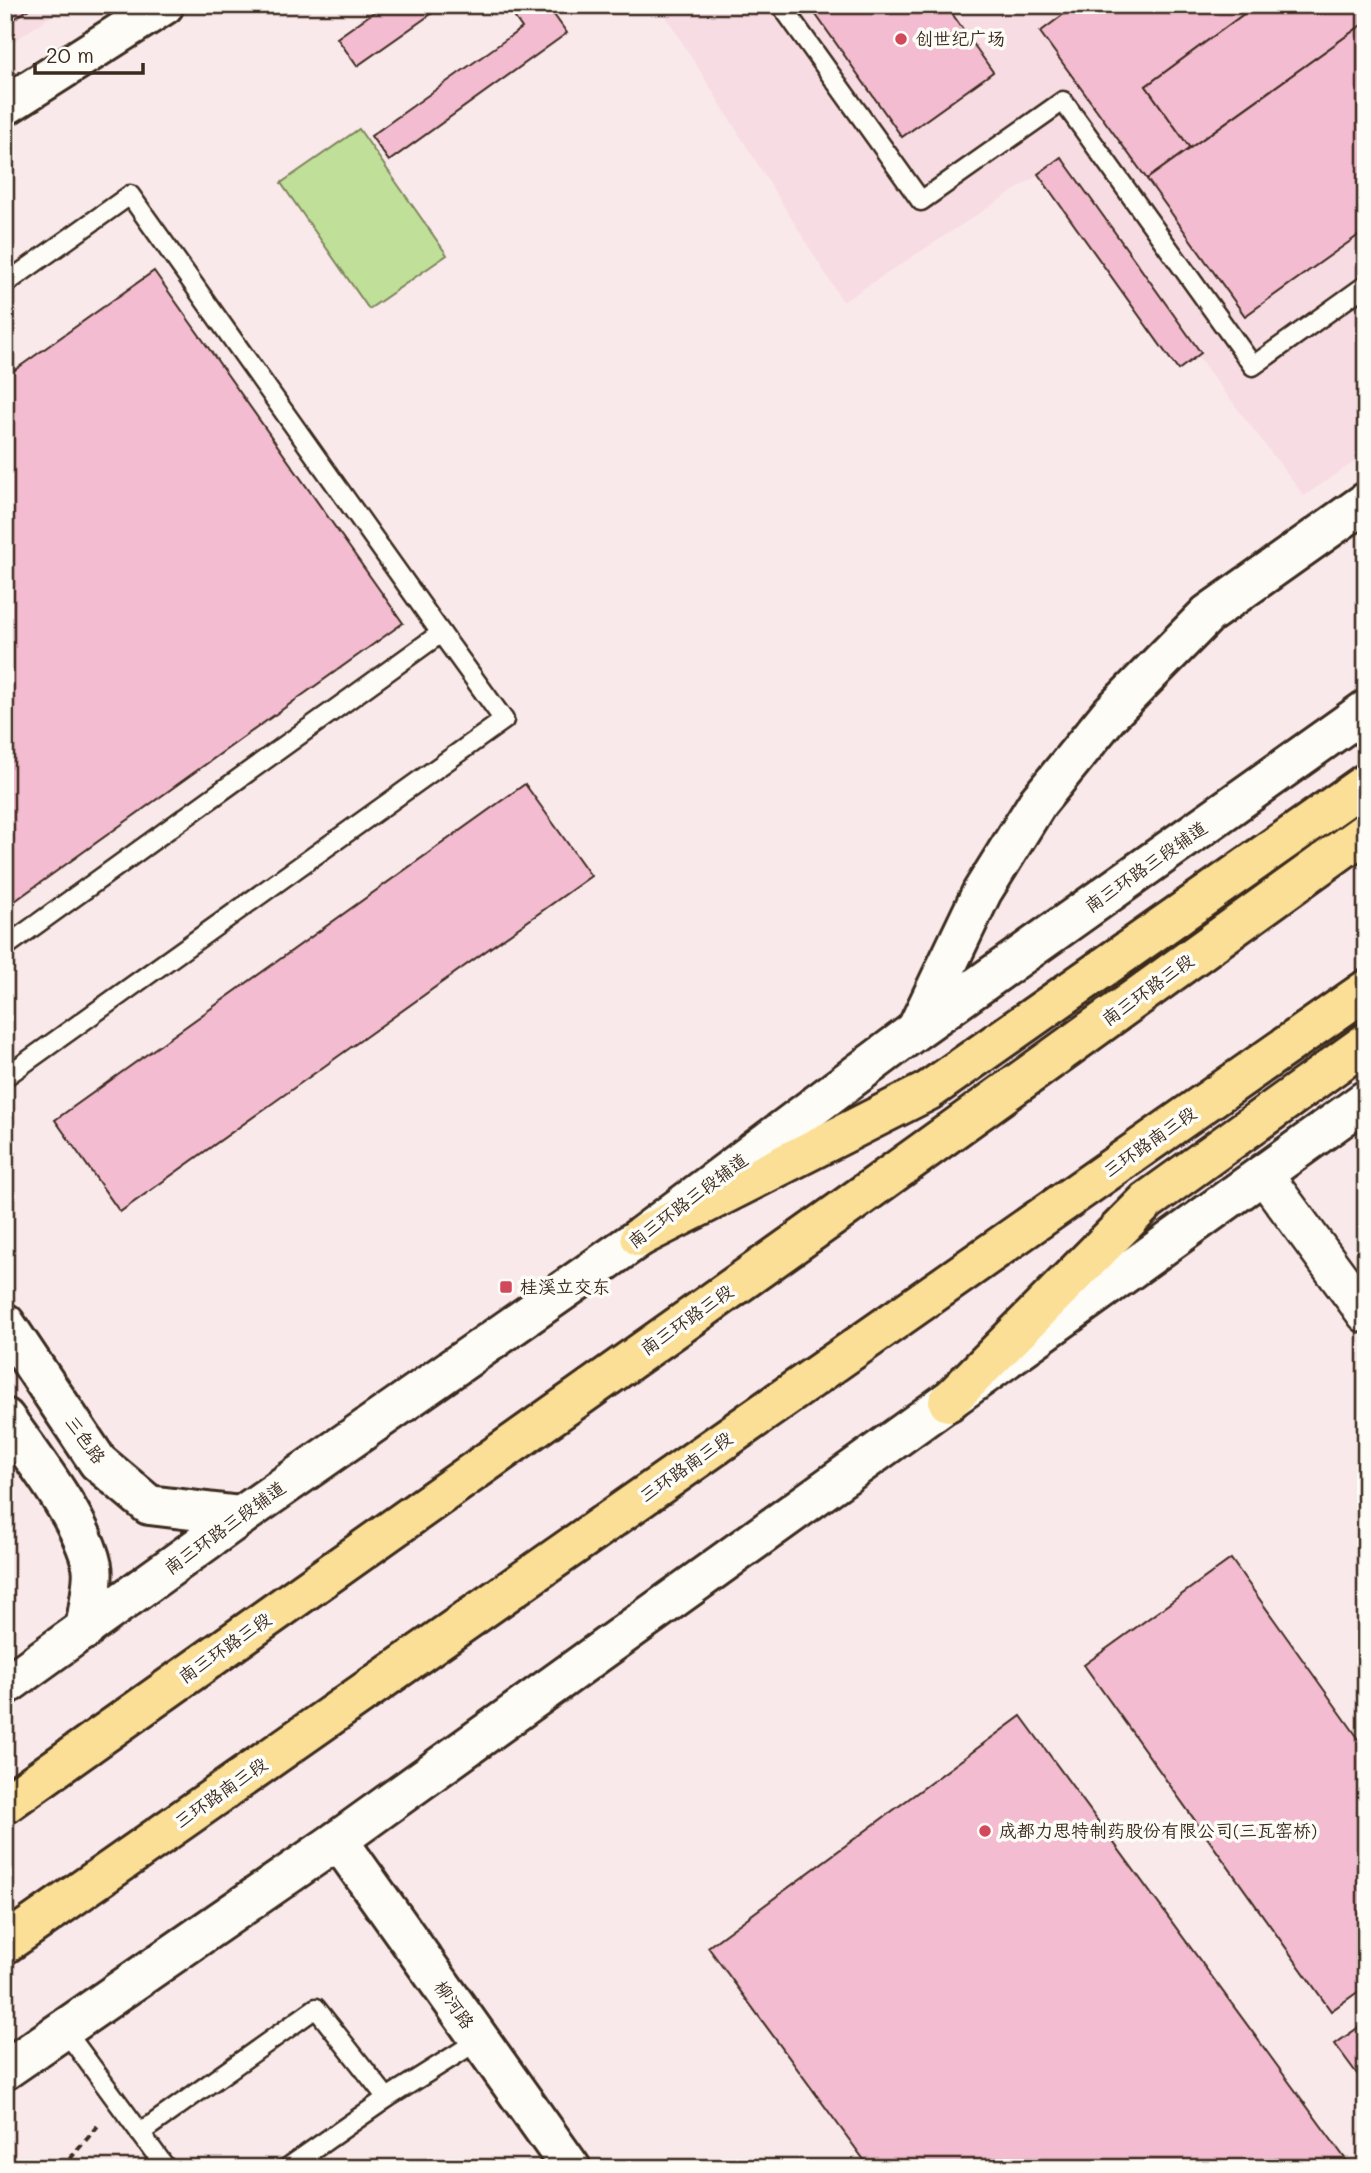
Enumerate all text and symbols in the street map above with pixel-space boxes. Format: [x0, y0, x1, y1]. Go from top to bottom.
place label: 创世纪广场 [915, 26, 1005, 50]
marker: 创世纪广场 [893, 31, 909, 47]
scale bar [35, 32, 144, 76]
text: 20 m [46, 41, 94, 68]
street label: 南三环路三段辅道 [1080, 815, 1211, 917]
street label: 南三环路三段 [1097, 948, 1198, 1031]
street label: 三环路南三段 [1098, 1100, 1201, 1182]
street label: 南三环路三段辅道 [623, 1147, 752, 1253]
place label: 桂溪立交东 [520, 1274, 610, 1298]
street label: 南三环路三段 [635, 1278, 738, 1360]
marker: 桂溪立交东 [498, 1279, 514, 1295]
street label: 三色路 [60, 1411, 111, 1468]
street label: 三环路南三段 [634, 1425, 737, 1507]
street label: 南三环路三段辅道 [159, 1475, 290, 1579]
street label: 南三环路三段 [173, 1606, 276, 1688]
street label: 三环路南三段 [169, 1751, 272, 1833]
place label: 成都力思特制药股份有限公司(三瓦窑桥) [999, 1818, 1317, 1842]
marker: 成都力思特制药股份有限公司(三瓦窑桥) [977, 1823, 993, 1839]
street label: 柳河路 [430, 1975, 480, 2033]

